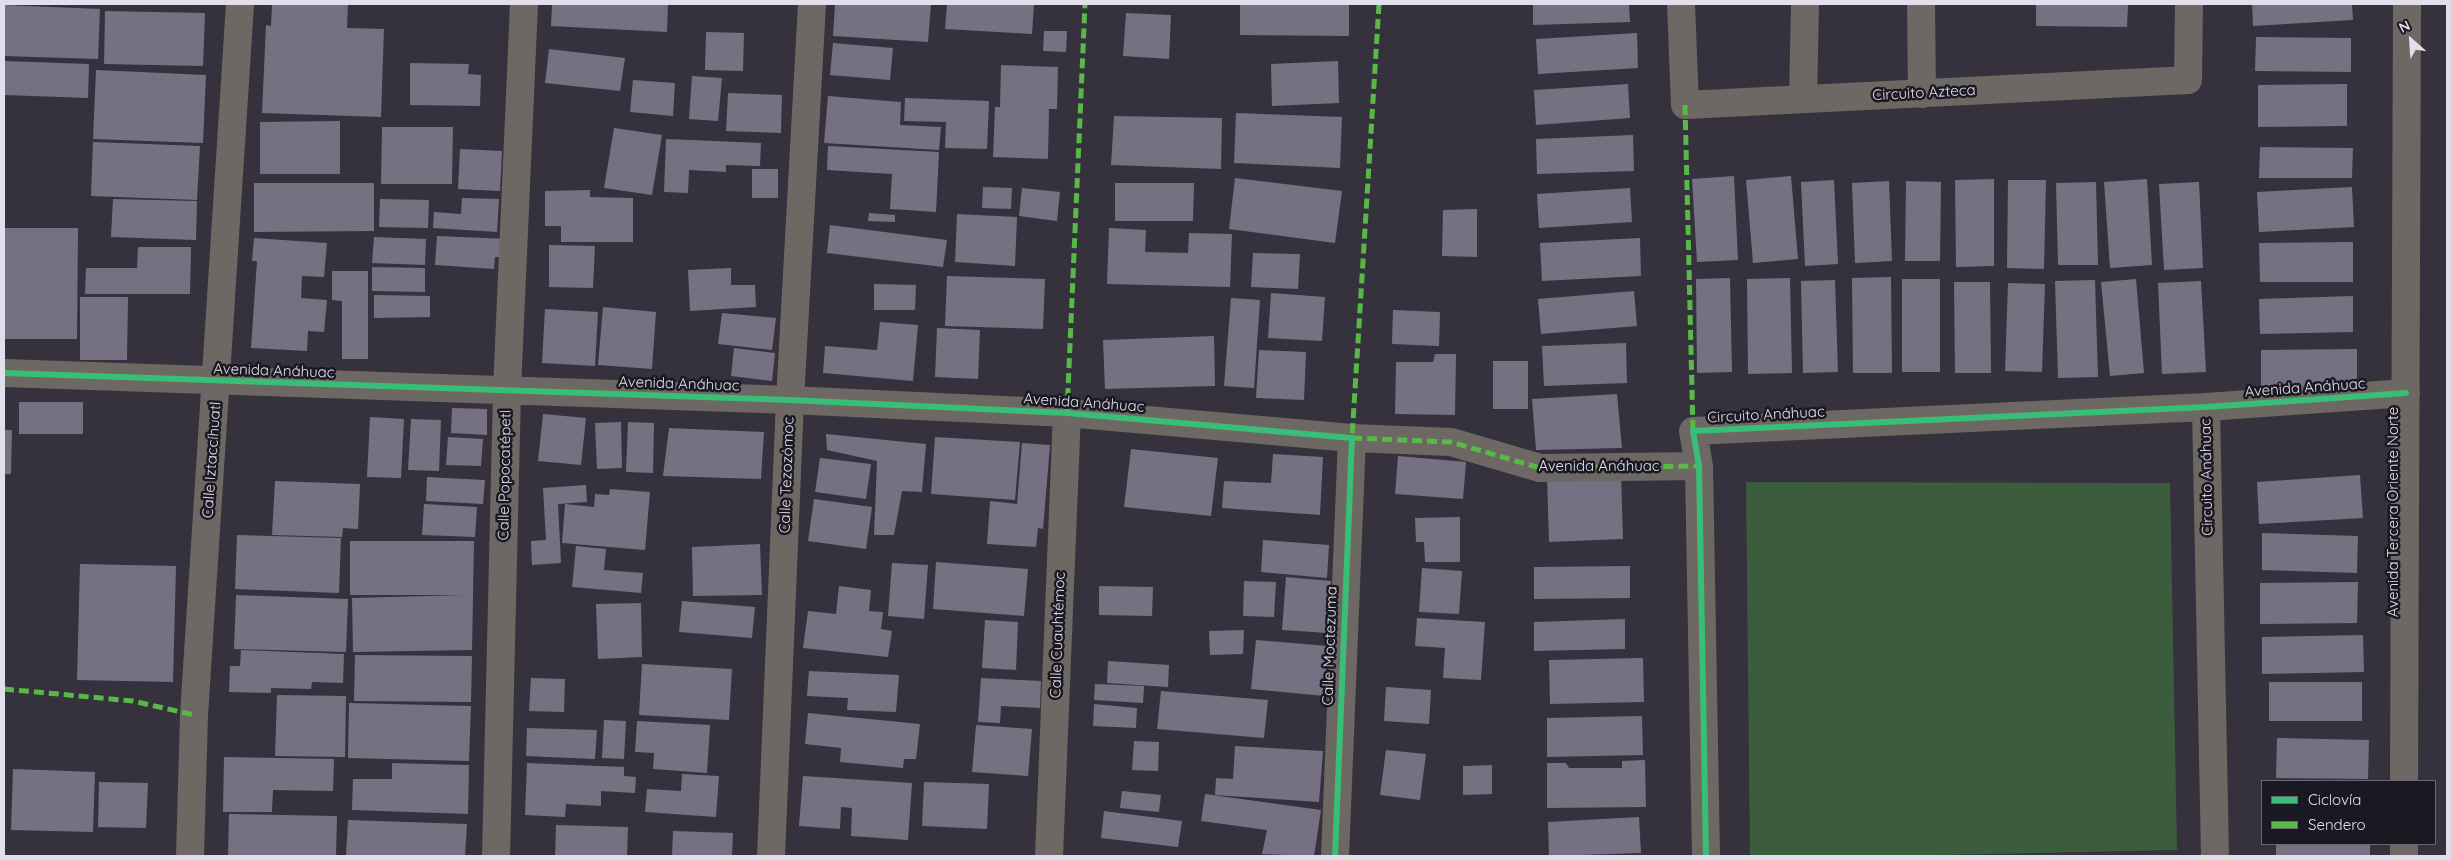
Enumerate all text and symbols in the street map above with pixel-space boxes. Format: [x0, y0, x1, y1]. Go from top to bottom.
north arrow [2386, 15, 2436, 65]
text: N [2396, 16, 2413, 37]
street label: Circuito Azteca [1872, 81, 1976, 105]
street label: Avenida Anáhuac [213, 360, 335, 382]
street label: Avenida Anáhuac [618, 373, 740, 395]
street label: Avenida Anáhuac [2244, 375, 2366, 401]
street label: Avenida Anáhuac [1023, 390, 1145, 416]
street label: Calle Iztaccíhuatl [199, 401, 225, 519]
street label: Circuito Anáhuac [1707, 403, 1825, 427]
street label: Avenida Tercera Oriente Norte [2384, 407, 2402, 617]
street label: Calle Popocatépetl [495, 410, 515, 540]
street label: Calle Tezozómoc [776, 416, 798, 534]
street label: Circuito Anáhuac [2197, 418, 2217, 536]
street label: Avenida Anáhuac [1538, 457, 1660, 475]
street label: Calle Cuauhtémoc [1047, 571, 1069, 699]
street label: Calle Moctezuma [1319, 586, 1341, 706]
legend [2261, 780, 2436, 845]
text: Ciclovía [2308, 790, 2361, 809]
text: Sendero [2308, 815, 2366, 834]

